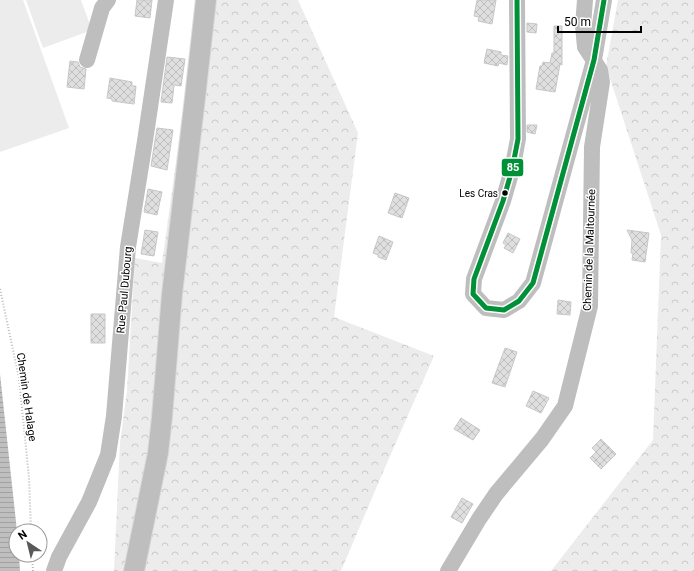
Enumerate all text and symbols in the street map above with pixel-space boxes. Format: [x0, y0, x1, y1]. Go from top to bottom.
scale bar [558, 8, 641, 34]
text: 50 m [564, 15, 591, 29]
line badge: 85 [501, 158, 524, 177]
text: 85 [507, 161, 519, 174]
place label: Les Cras [459, 188, 498, 199]
marker: Les Cras [500, 188, 510, 198]
street label: Chemin de la Maltournée [581, 189, 598, 311]
street label: Rue Paul Dubourg [114, 246, 135, 334]
street label: Chemin de Halage [14, 352, 39, 442]
north arrow [8, 523, 48, 563]
text: N [16, 528, 30, 543]

